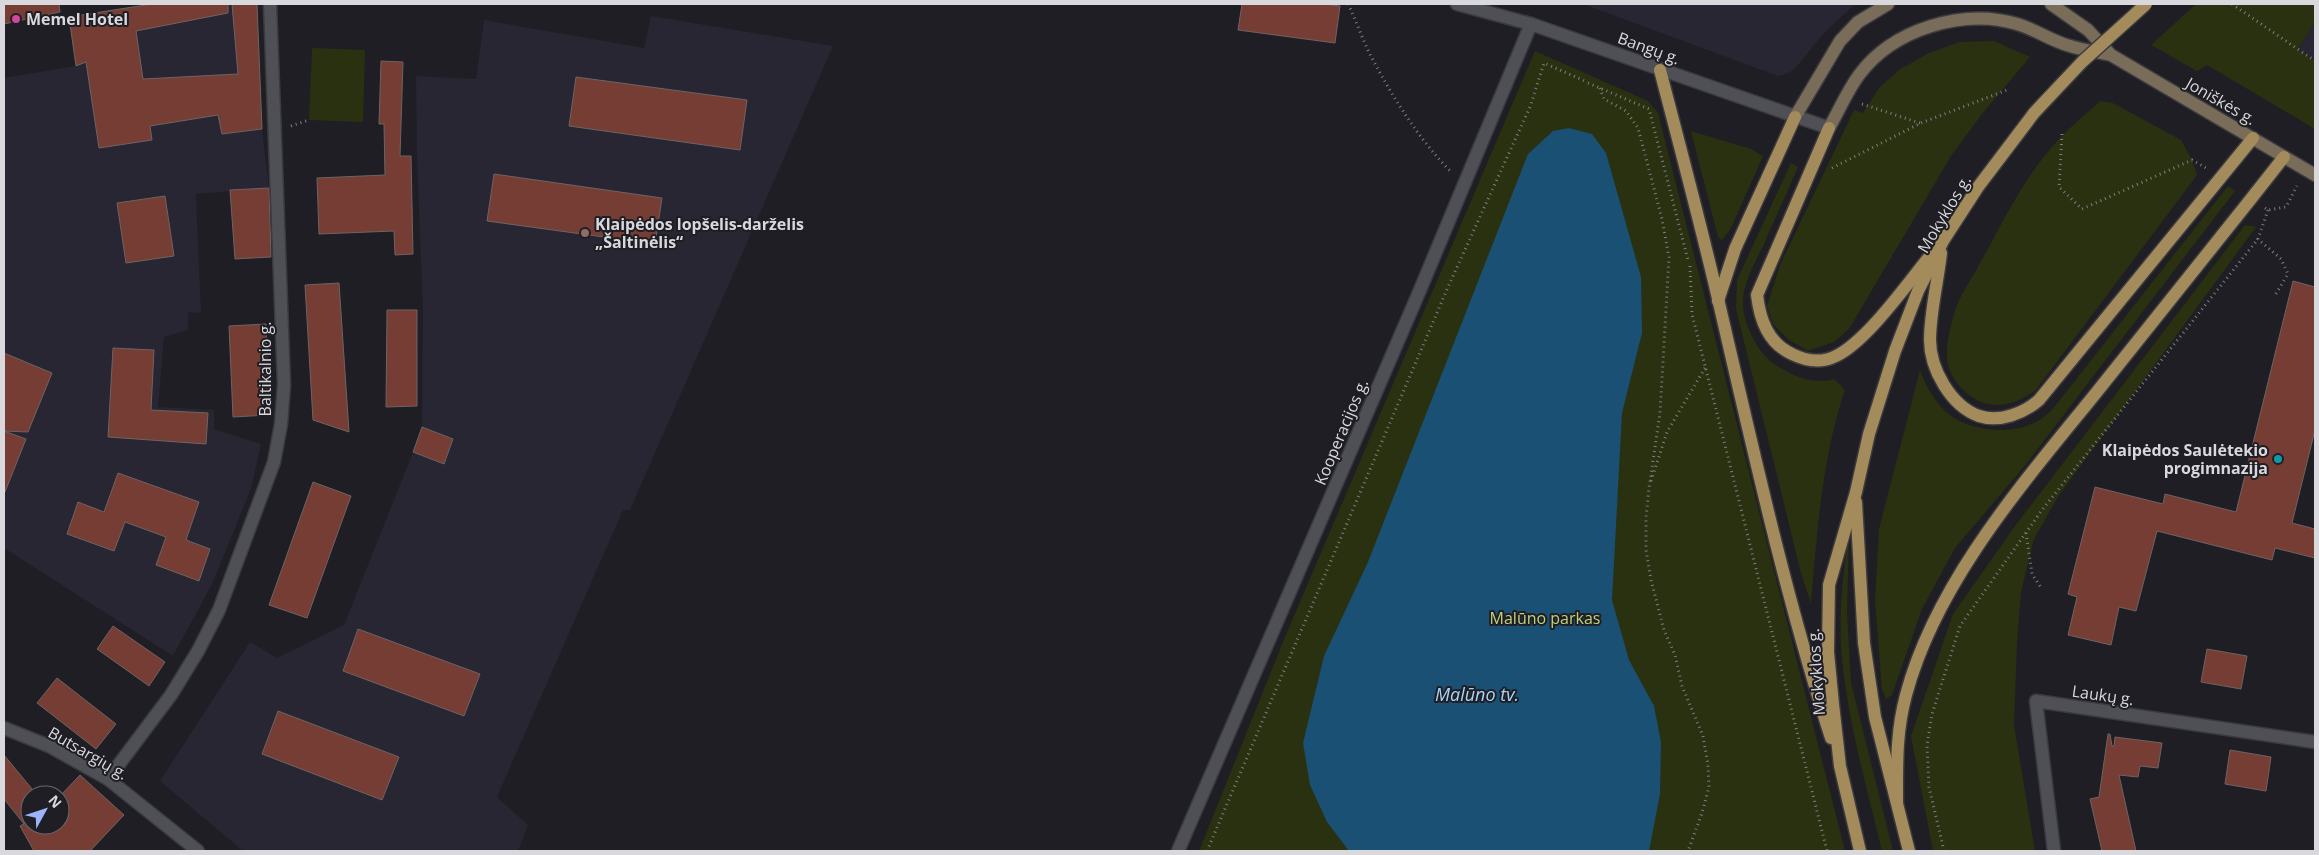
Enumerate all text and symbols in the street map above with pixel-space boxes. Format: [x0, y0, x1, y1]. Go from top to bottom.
place label: Memel Hotel [26, 8, 128, 30]
marker: Memel Hotel [10, 13, 22, 25]
street label: Bangų g. [1615, 27, 1683, 69]
street label: Joniškės g. [2180, 71, 2260, 130]
street label: Mokyklos g. [1912, 171, 1976, 257]
place label: Klaipėdos lopšelis-darželis „Šaltinėlis“ [595, 213, 804, 253]
marker: Klaipėdos lopšelis-darželis „Šaltinėlis“ [579, 227, 591, 239]
street label: Baltikalnio g. [254, 322, 276, 416]
street label: Kooperacijos g. [1309, 376, 1373, 488]
place label: Klaipėdos Saulėtekio progimnazija [2102, 439, 2268, 479]
marker: Klaipėdos Saulėtekio progimnazija [2272, 453, 2284, 465]
park label: Malūno parkas [1490, 607, 1600, 629]
street label: Mokyklos g. [1802, 628, 1830, 716]
street label: Laukų g. [2071, 680, 2135, 710]
water label: Malūno tv. [1435, 682, 1519, 706]
street label: Butsargių g. [44, 721, 132, 785]
north arrow [20, 785, 70, 835]
text: N [44, 791, 66, 812]

